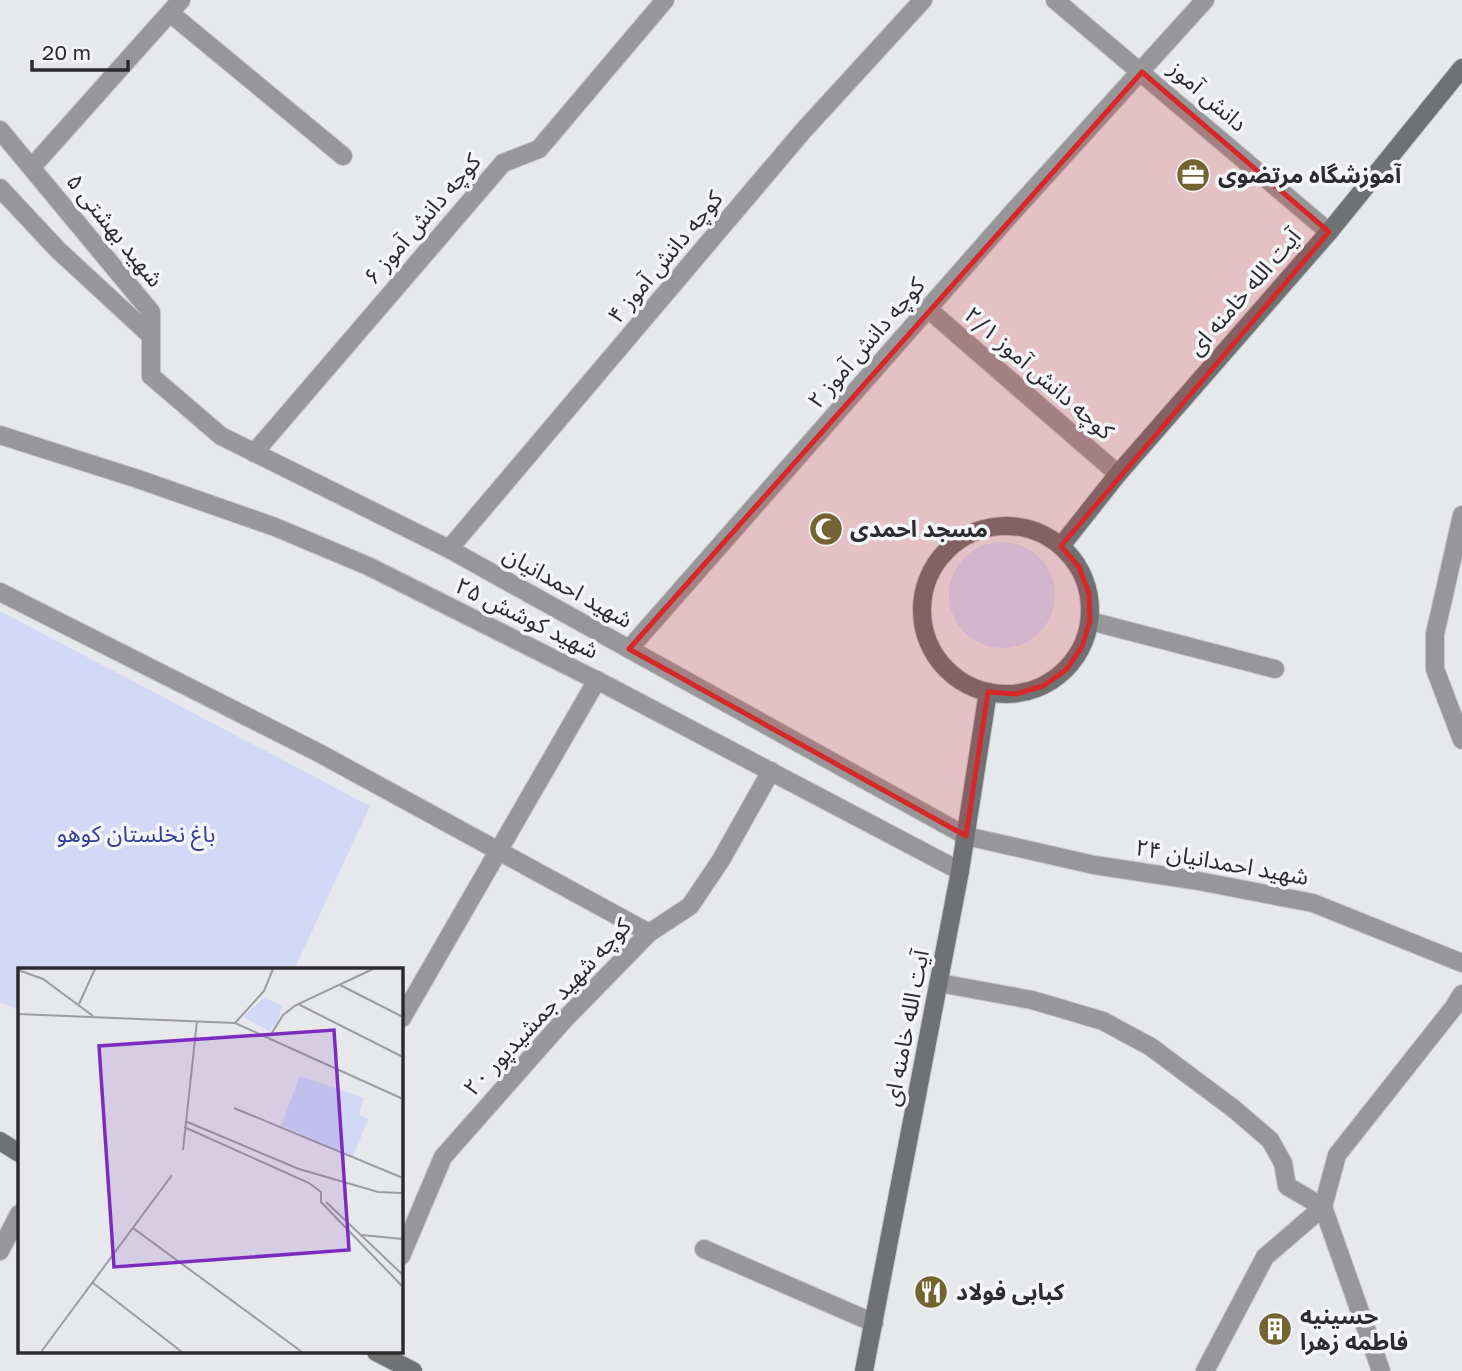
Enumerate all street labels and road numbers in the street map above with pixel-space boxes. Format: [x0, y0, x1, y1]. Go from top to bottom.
street label: دانش آموز [1162, 53, 1253, 138]
street label: کوچه دانش آموز ۶ [357, 147, 488, 291]
street label: شهید بهشتی ۵ [61, 167, 170, 292]
street label: کوچه دانش آموز ۴ [601, 184, 730, 330]
street label: آیت الله خامنه ای [1181, 221, 1307, 360]
street label: کوچه دانش آموز ۲ [801, 271, 932, 415]
street label: کوچه دانش آموز ۲/۱ [958, 300, 1120, 446]
street label: شهید احمدانیان [499, 539, 638, 633]
street label: شهید کوشش ۲۵ [451, 570, 604, 665]
street label: شهید احمدانیان ۲۴ [1133, 832, 1311, 890]
street label: کوچه شهید جمشیدپور ۲۰ [457, 911, 638, 1102]
street label: آیت الله خامنه ای [876, 946, 934, 1108]

